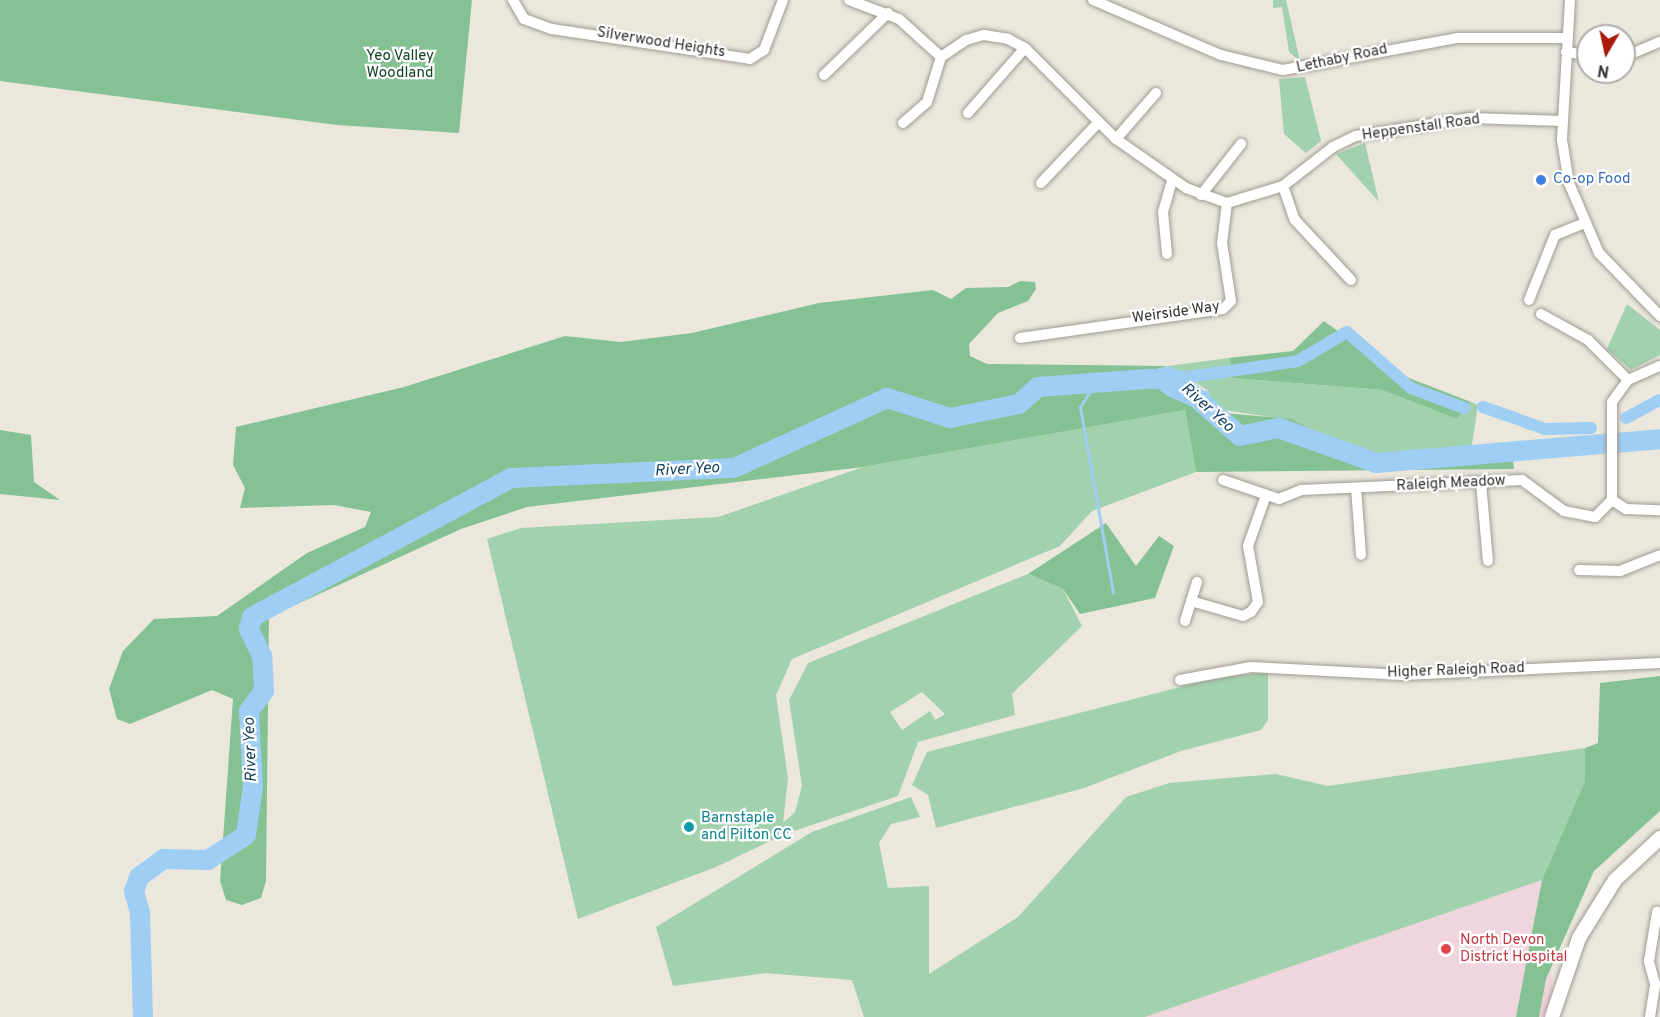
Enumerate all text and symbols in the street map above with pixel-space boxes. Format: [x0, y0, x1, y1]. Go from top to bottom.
street label: Silverwood Heights [595, 24, 727, 62]
north arrow [1576, 24, 1636, 84]
street label: Lethaby Road [1295, 41, 1389, 77]
park label: Yeo Valley Woodland [366, 47, 434, 82]
text: N [1596, 59, 1611, 81]
street label: Heppenstall Road [1361, 111, 1481, 145]
place label: Co-op Food [1553, 171, 1631, 189]
marker: Co-op Food [1534, 173, 1548, 187]
street label: Weirside Way [1131, 298, 1221, 328]
water label: River Yeo [1176, 379, 1238, 437]
water label: River Yeo [654, 459, 720, 481]
street label: Raleigh Meadow [1396, 472, 1506, 496]
street label: Higher Raleigh Road [1387, 660, 1525, 682]
water label: River Yeo [240, 717, 262, 783]
place label: Barnstaple and Pilton CC [701, 809, 792, 844]
marker: Barnstaple and Pilton CC [682, 820, 696, 834]
place label: North Devon District Hospital [1460, 931, 1568, 966]
marker: North Devon District Hospital [1437, 940, 1455, 958]

